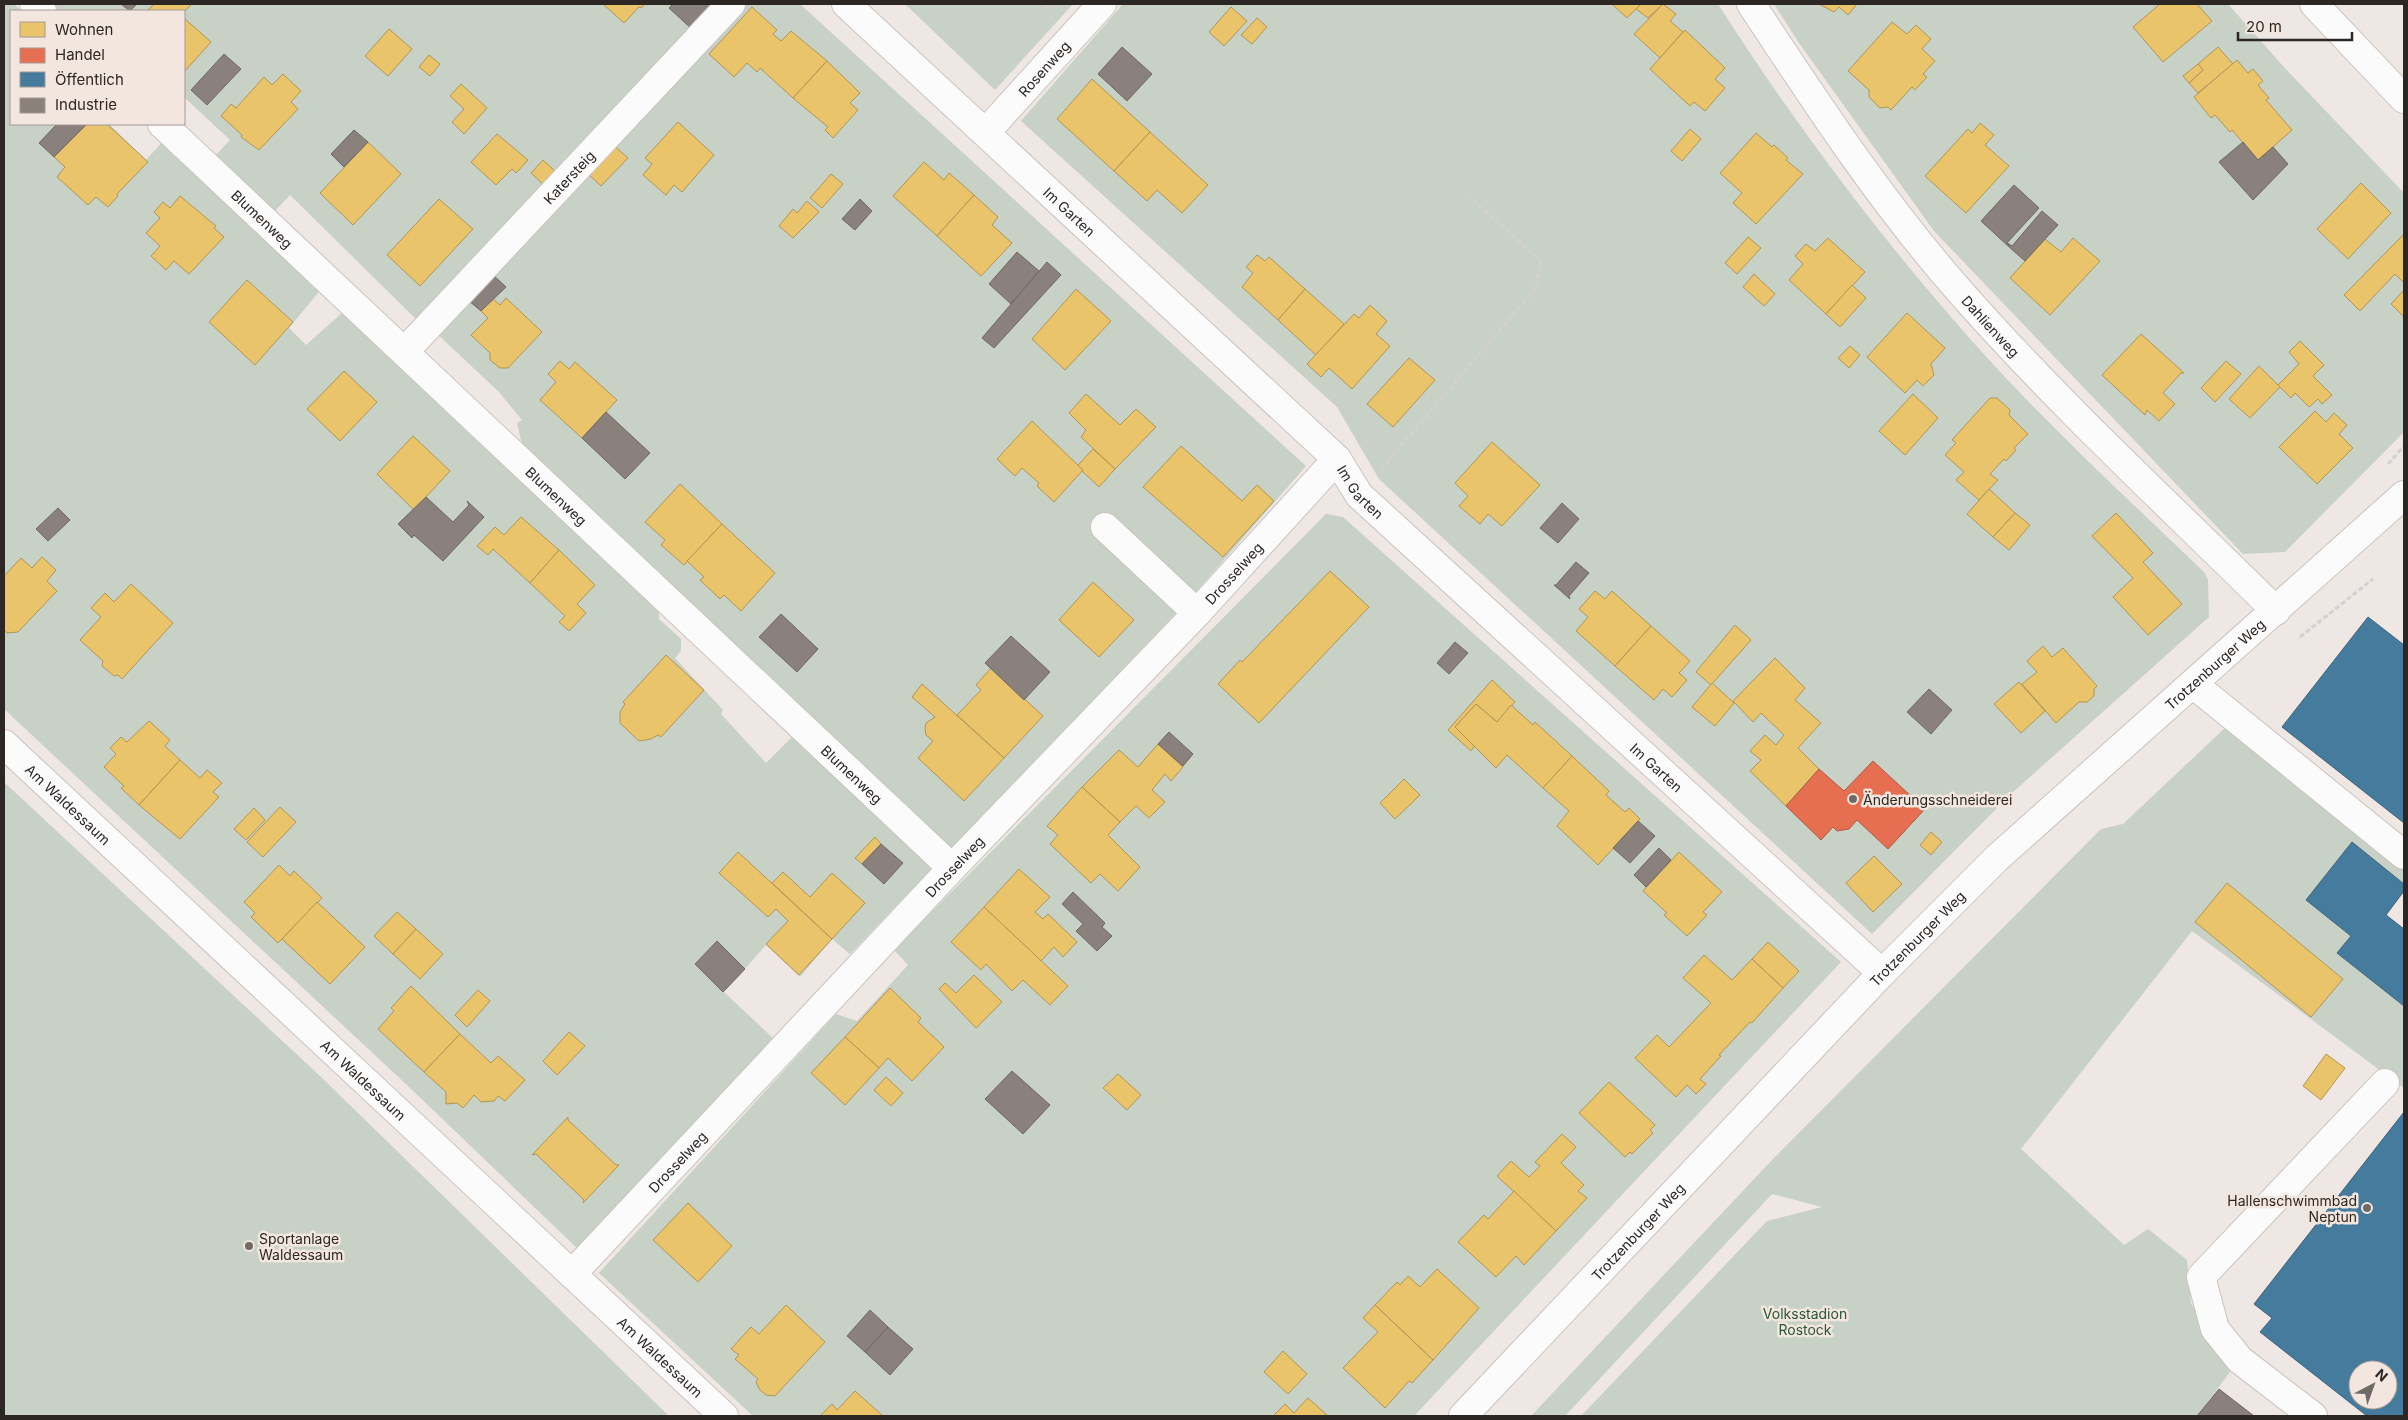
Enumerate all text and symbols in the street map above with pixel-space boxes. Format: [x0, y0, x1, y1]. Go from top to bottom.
legend [10, 10, 185, 125]
scale bar [2238, 10, 2352, 42]
text: 20 m [2246, 17, 2282, 36]
text: Wohnen [55, 20, 113, 39]
street label: Rosenweg [1014, 37, 1073, 100]
text: Handel [55, 45, 105, 64]
text: Öffentlich [55, 70, 124, 89]
text: Industrie [55, 95, 117, 114]
street label: Katersteig [539, 147, 598, 207]
street label: Im Garten [1040, 183, 1099, 240]
street label: Blumenweg [228, 186, 297, 251]
street label: Dahlienweg [1959, 292, 2023, 360]
street label: Im Garten [1334, 462, 1387, 522]
street label: Blumenweg [523, 463, 591, 528]
street label: Drosselweg [1201, 538, 1266, 607]
street label: Trotzenburger Weg [2161, 615, 2268, 713]
street label: Im Garten [1627, 739, 1686, 795]
street label: Blumenweg [818, 741, 886, 807]
street label: Am Waldessaum [22, 760, 114, 848]
place label: Änderungsschneiderei [1863, 791, 2012, 808]
marker: Änderungsschneiderei [1847, 793, 1859, 805]
street label: Drosselweg [921, 832, 987, 900]
street label: Trotzenburger Weg [1866, 887, 1968, 990]
street label: Am Waldessaum [318, 1036, 410, 1124]
street label: Drosselweg [644, 1127, 710, 1196]
street label: Trotzenburger Weg [1587, 1179, 1688, 1284]
place label: Hallenschwimmbad Neptun [2227, 1192, 2357, 1225]
marker: Hallenschwimmbad Neptun [2361, 1202, 2373, 1214]
place label: Sportanlage Waldessaum [259, 1230, 343, 1263]
marker: Sportanlage Waldessaum [243, 1240, 255, 1252]
park label: Volksstadion Rostock [1763, 1305, 1847, 1338]
street label: Am Waldessaum [614, 1313, 707, 1401]
north arrow [2348, 1360, 2398, 1410]
text: N [2372, 1365, 2391, 1385]

